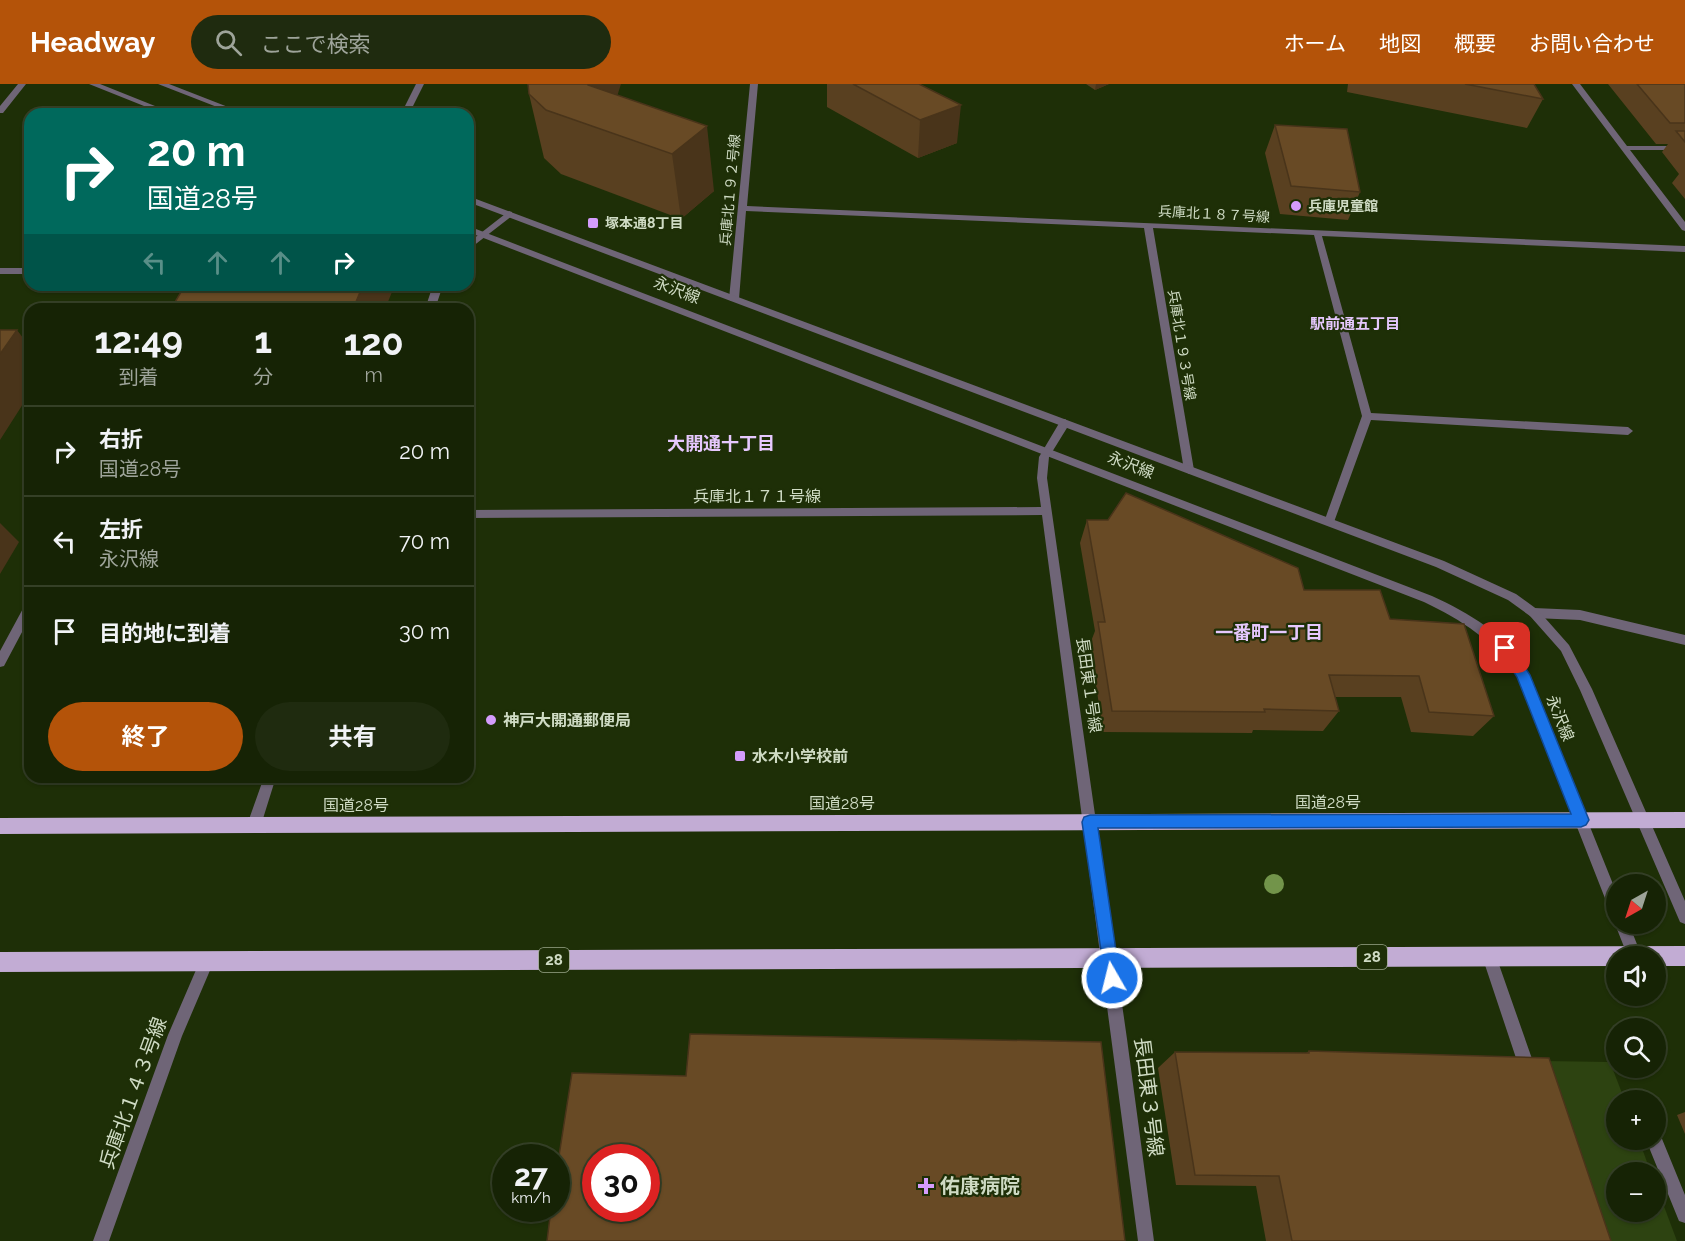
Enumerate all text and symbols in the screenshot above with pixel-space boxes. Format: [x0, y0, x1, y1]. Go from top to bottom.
search box [191, 15, 611, 69]
text: Headway [30, 26, 155, 59]
icon: search [212, 26, 245, 59]
text: ここで検索 [260, 31, 371, 57]
text: ホーム [1284, 31, 1346, 56]
text: 地図 [1379, 31, 1421, 56]
text: 概要 [1454, 31, 1496, 56]
text: お問い合わせ [1529, 31, 1655, 56]
text: 20 m [147, 127, 246, 176]
icon: right [48, 132, 126, 210]
street label: 兵庫北１９２号線 [717, 134, 743, 246]
text: 国道28号 [147, 183, 258, 214]
place label: 兵庫児童館 [1308, 198, 1378, 214]
marker: 兵庫児童館 [1289, 199, 1303, 213]
street label: 兵庫北１８７号線 [1158, 203, 1270, 225]
place label: 塚本通8丁目 [605, 215, 683, 231]
marker: 塚本通8丁目 [586, 216, 600, 230]
icon: left [138, 246, 171, 279]
icon: ahead [201, 246, 234, 279]
icon: ahead [264, 246, 297, 279]
icon: right [327, 246, 360, 279]
street label: 永沢線 [651, 273, 703, 307]
street label: 兵庫北１９３号線 [1165, 288, 1199, 402]
district label: 駅前通五丁目 [1310, 315, 1400, 333]
text: 12:49 [94, 319, 183, 361]
text: 1 [254, 319, 272, 361]
text: 120 [344, 321, 404, 363]
text: m [364, 363, 383, 387]
text: 到着 [119, 365, 159, 389]
text: 分 [253, 365, 273, 389]
text: 右折 [99, 426, 143, 452]
district label: 大開通十丁目 [667, 433, 775, 454]
icon: right [48, 435, 81, 468]
text: 20 m [399, 438, 450, 464]
street label: 永沢線 [1105, 448, 1157, 482]
text: 国道28号 [99, 457, 181, 481]
street label: 兵庫北１７１号線 [693, 487, 821, 506]
text: 左折 [99, 516, 143, 542]
icon: left [48, 525, 81, 558]
text: 70 m [399, 528, 450, 554]
text: 永沢線 [99, 547, 159, 571]
icon: arrive [48, 615, 81, 648]
text: 30 m [399, 618, 450, 644]
text: 目的地に到着 [99, 620, 231, 646]
district label: 一番町一丁目 [1215, 622, 1323, 643]
pin [1479, 622, 1530, 673]
icon: arrive [1488, 631, 1521, 664]
street label: 長田東１号線 [1073, 636, 1105, 734]
street label: 永沢線 [1542, 692, 1578, 744]
button: 終了 [48, 702, 243, 771]
button: 共有 [255, 702, 450, 771]
place label: 神戸大開通郵便局 [503, 711, 631, 730]
marker: 神戸大開通郵便局 [484, 713, 498, 727]
place label: 水木小学校前 [752, 747, 848, 766]
marker: 水木小学校前 [733, 749, 747, 763]
street label: 国道28号 [1295, 793, 1361, 812]
street label: 国道28号 [809, 794, 875, 813]
street label: 国道28号 [323, 796, 389, 815]
north arrow [1606, 874, 1666, 934]
map controls [1606, 874, 1666, 1222]
road number: 28 [1357, 945, 1387, 969]
position arrow [1080, 946, 1144, 1010]
button: sound [1606, 946, 1666, 1006]
road number: 28 [539, 948, 569, 972]
street label: 兵庫北１４３号線 [94, 1014, 172, 1172]
button: search [1606, 1018, 1666, 1078]
street label: 長田東３号線 [1130, 1036, 1168, 1158]
button: + [1606, 1090, 1666, 1150]
speed limit sign: 30 [582, 1144, 660, 1222]
text: 27 [514, 1158, 548, 1193]
button: − [1606, 1162, 1666, 1222]
place label: 佑康病院 [940, 1174, 1020, 1198]
marker: 佑康病院 [917, 1177, 935, 1195]
text: km/h [511, 1189, 551, 1207]

